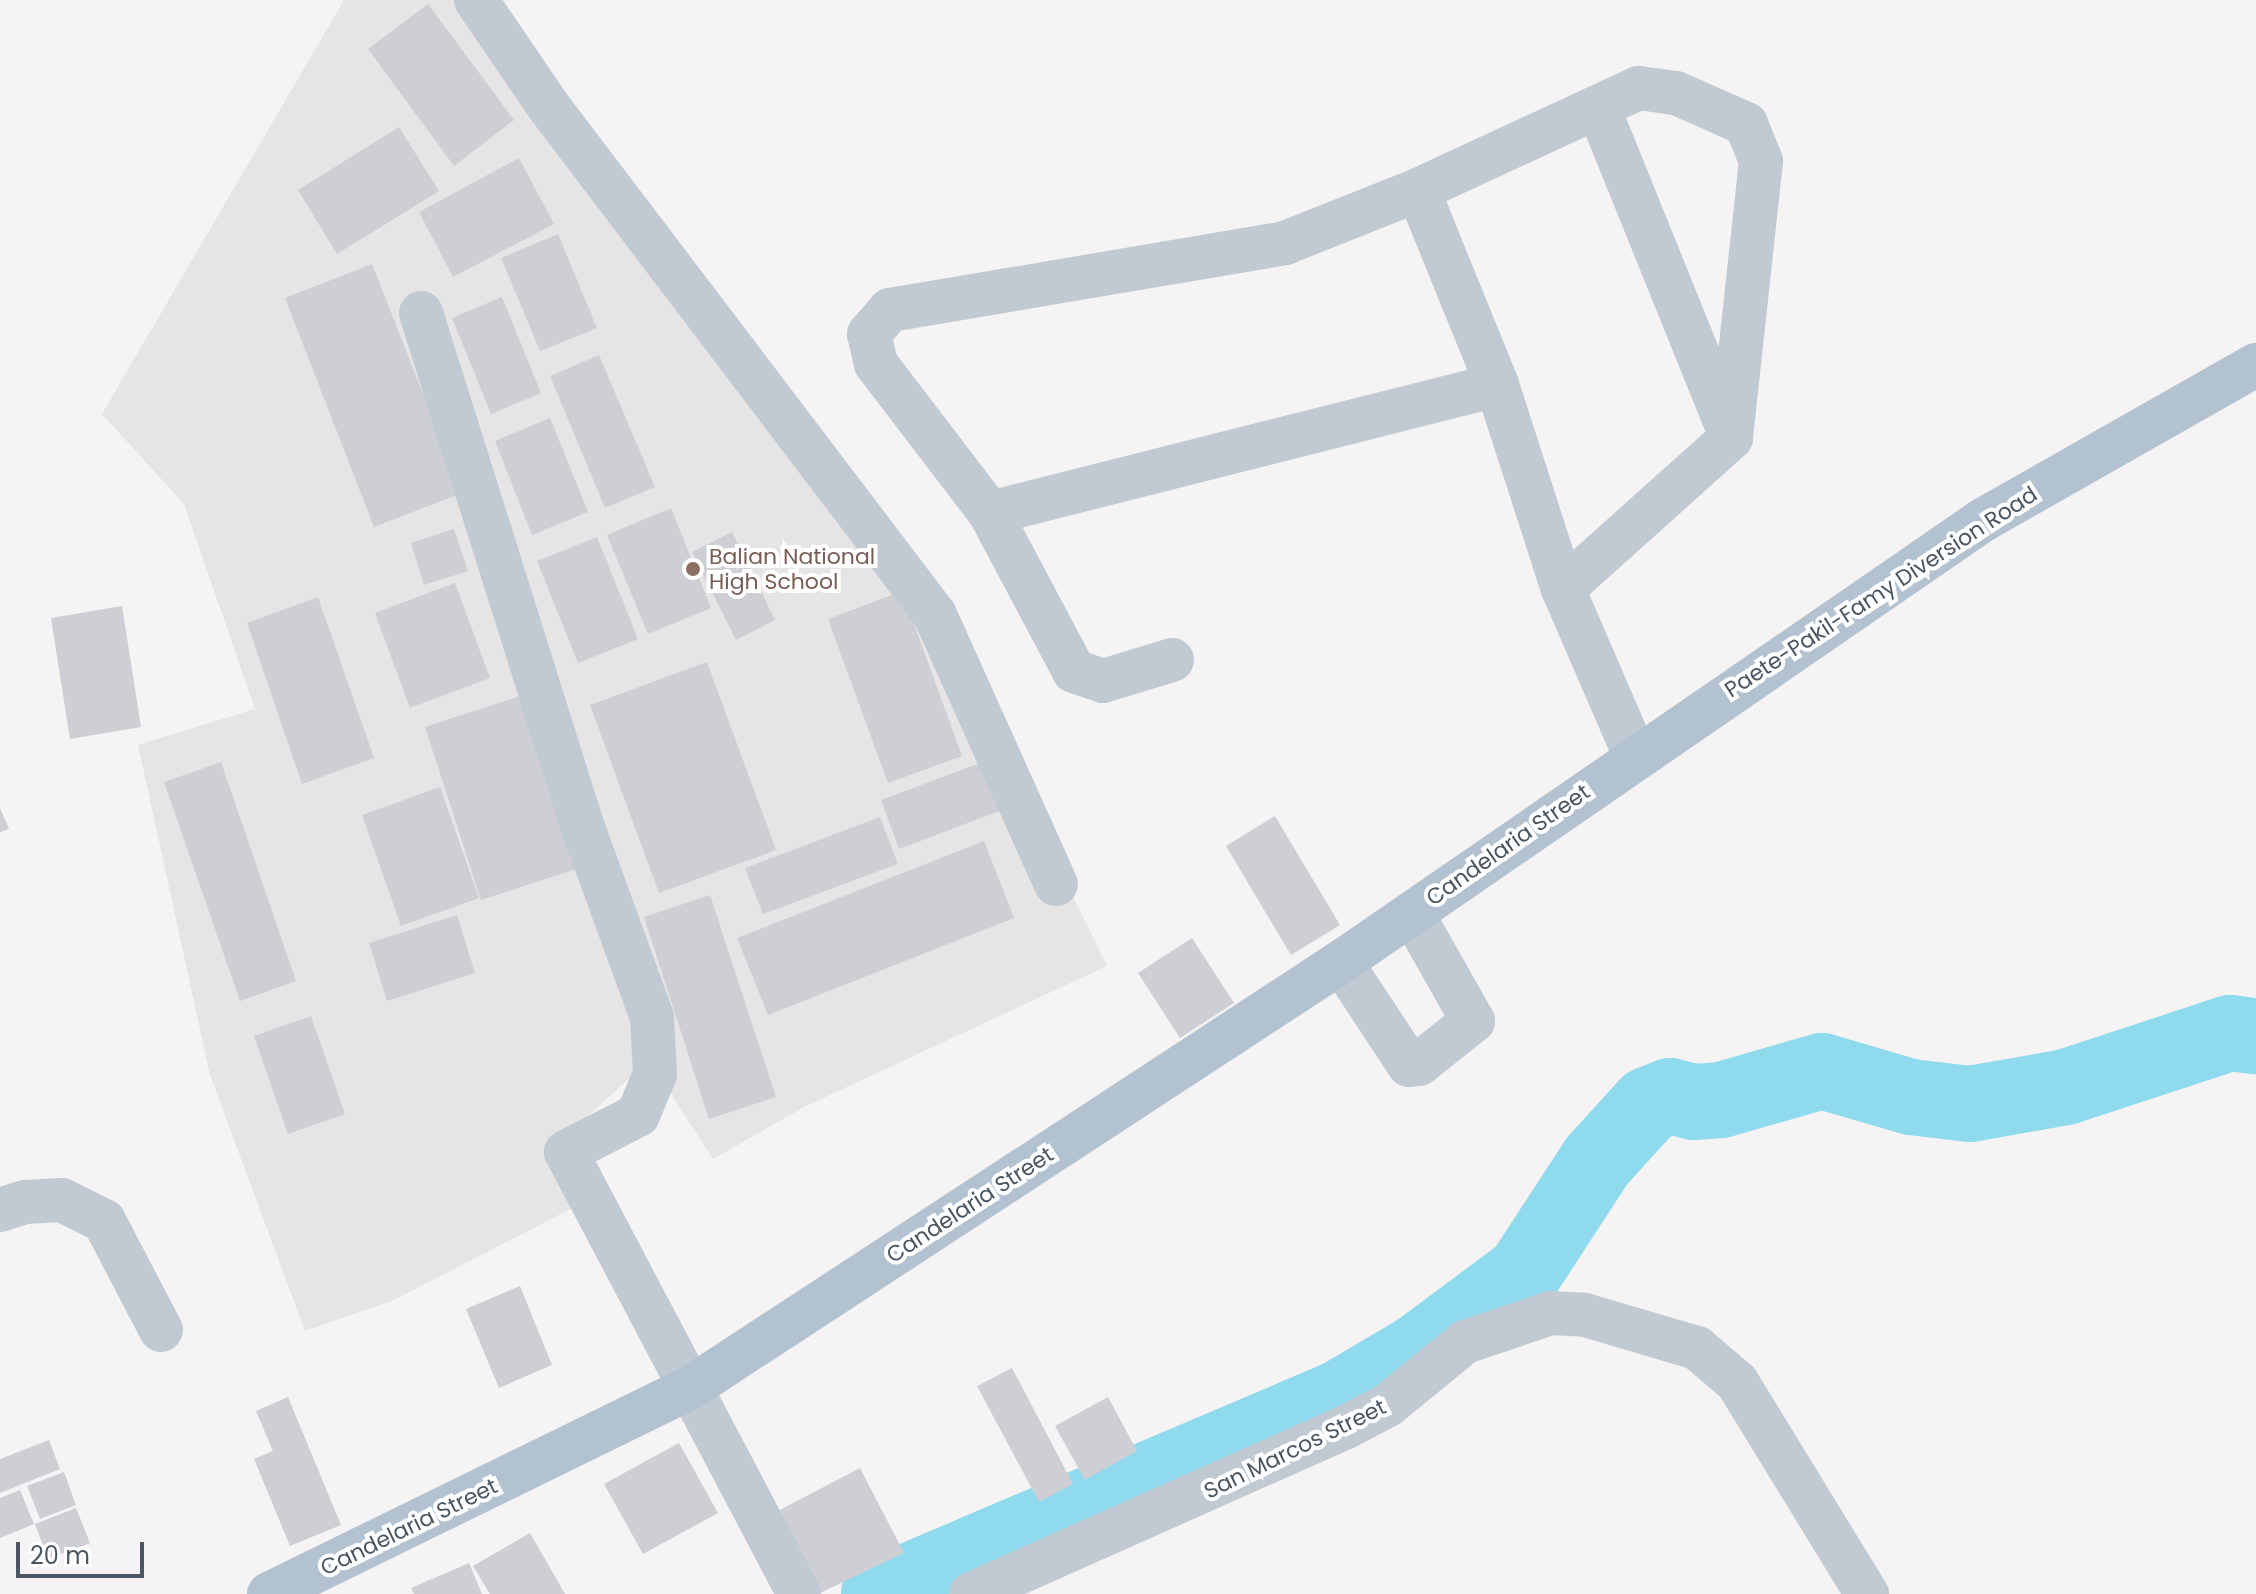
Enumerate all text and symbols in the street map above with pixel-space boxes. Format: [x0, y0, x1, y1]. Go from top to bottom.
street label: Paete-Pakil-Famy Diversion Road [1720, 481, 2042, 703]
place label: Balian National High School [709, 543, 875, 594]
marker: Balian National High School [684, 560, 702, 578]
street label: Candelaria Street [1421, 779, 1595, 911]
street label: Candelaria Street [882, 1141, 1058, 1269]
street label: San Marcos Street [1200, 1394, 1390, 1504]
street label: Candelaria Street [316, 1473, 502, 1581]
scale bar [20, 1526, 148, 1576]
text: 20 m [30, 1539, 90, 1572]

